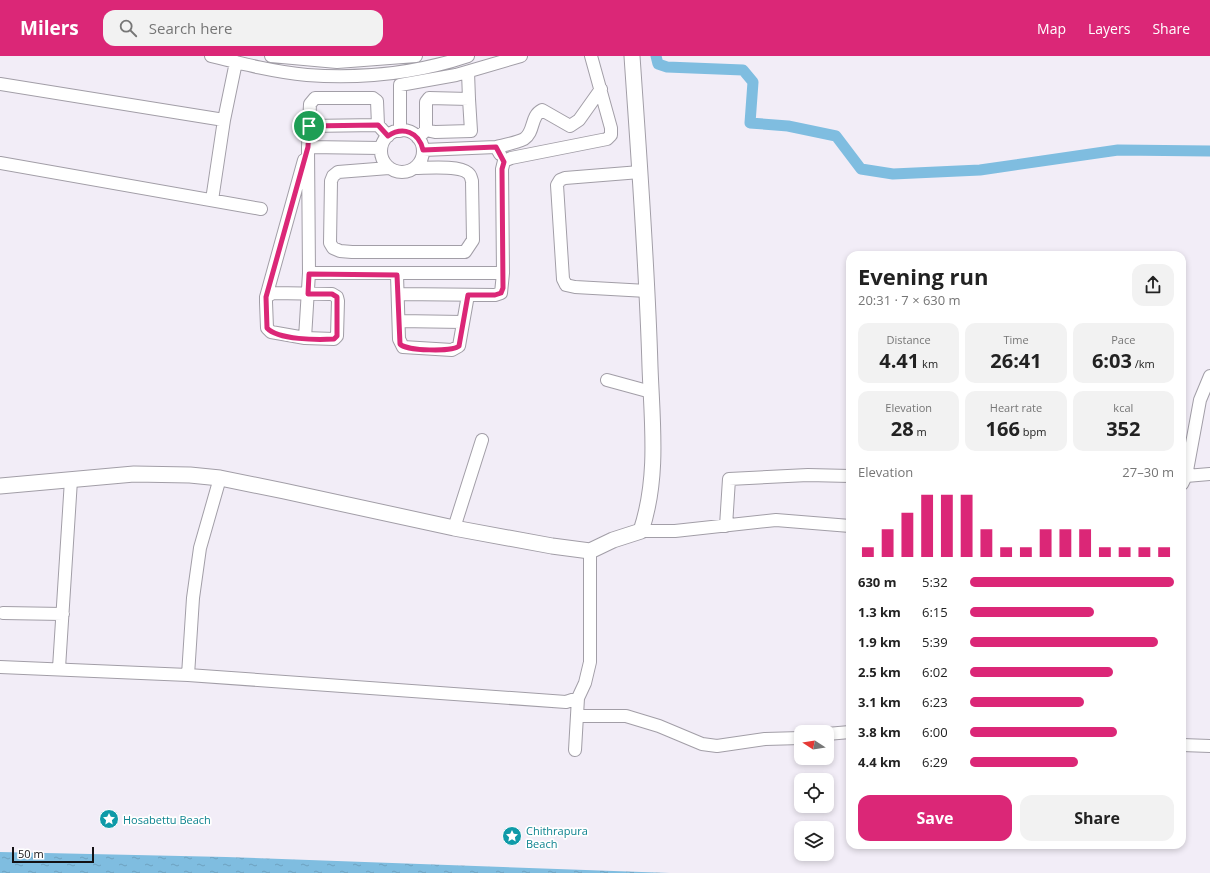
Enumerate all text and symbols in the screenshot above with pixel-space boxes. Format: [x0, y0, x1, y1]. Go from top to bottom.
search box [103, 10, 383, 46]
text: Milers [20, 15, 79, 41]
icon: search [117, 17, 139, 39]
text: Search here [149, 18, 232, 38]
text: Map [1037, 19, 1066, 38]
text: Layers [1088, 19, 1130, 38]
text: Share [1152, 19, 1190, 38]
pin [292, 109, 326, 143]
icon: arrive [298, 115, 320, 137]
text: Evening run [858, 261, 989, 291]
button: share [1132, 264, 1174, 306]
text: 20:31 · 7 × 630 m [858, 291, 961, 309]
text: Distance [887, 332, 931, 347]
text: Time [1003, 332, 1029, 347]
text: Pace [1111, 332, 1135, 347]
text: 4.41 [879, 347, 919, 374]
text: 26:41 [990, 347, 1042, 374]
text: 6:03 [1092, 347, 1132, 374]
text: km [919, 356, 938, 371]
text: /km [1132, 356, 1155, 371]
text: Elevation [885, 400, 932, 415]
text: Heart rate [990, 400, 1042, 415]
text: kcal [1113, 400, 1133, 415]
text: 28 [891, 415, 914, 442]
text: 166 [986, 415, 1020, 442]
text: 352 [1106, 415, 1140, 442]
text: m [914, 424, 927, 439]
text: bpm [1020, 424, 1046, 439]
text: Elevation [858, 463, 913, 481]
text: 27–30 m [1122, 463, 1174, 481]
text: 630 m [858, 573, 896, 591]
text: 5:32 [922, 573, 948, 591]
text: 1.3 km [858, 603, 901, 621]
text: 6:15 [922, 603, 948, 621]
text: 1.9 km [858, 633, 901, 651]
text: 5:39 [922, 633, 948, 651]
text: 2.5 km [858, 663, 901, 681]
text: 6:02 [922, 663, 948, 681]
text: 3.1 km [858, 693, 901, 711]
text: 6:23 [922, 693, 948, 711]
text: 3.8 km [858, 723, 901, 741]
text: 6:00 [922, 723, 948, 741]
north arrow [794, 725, 834, 765]
map controls [794, 725, 834, 861]
text: 4.4 km [858, 753, 901, 771]
text: 6:29 [922, 753, 948, 771]
button: locate [794, 773, 834, 813]
button: Save [858, 795, 1012, 841]
button: Share [1020, 795, 1174, 841]
place icon: Hosabettu Beach [98, 808, 120, 830]
place label: Hosabettu Beach [123, 812, 211, 827]
button: layers [794, 821, 834, 861]
place label: Chithrapura Beach [526, 823, 588, 851]
place icon: Chithrapura Beach [501, 825, 523, 847]
scale bar [12, 845, 94, 864]
text: 50 m [18, 846, 44, 861]

